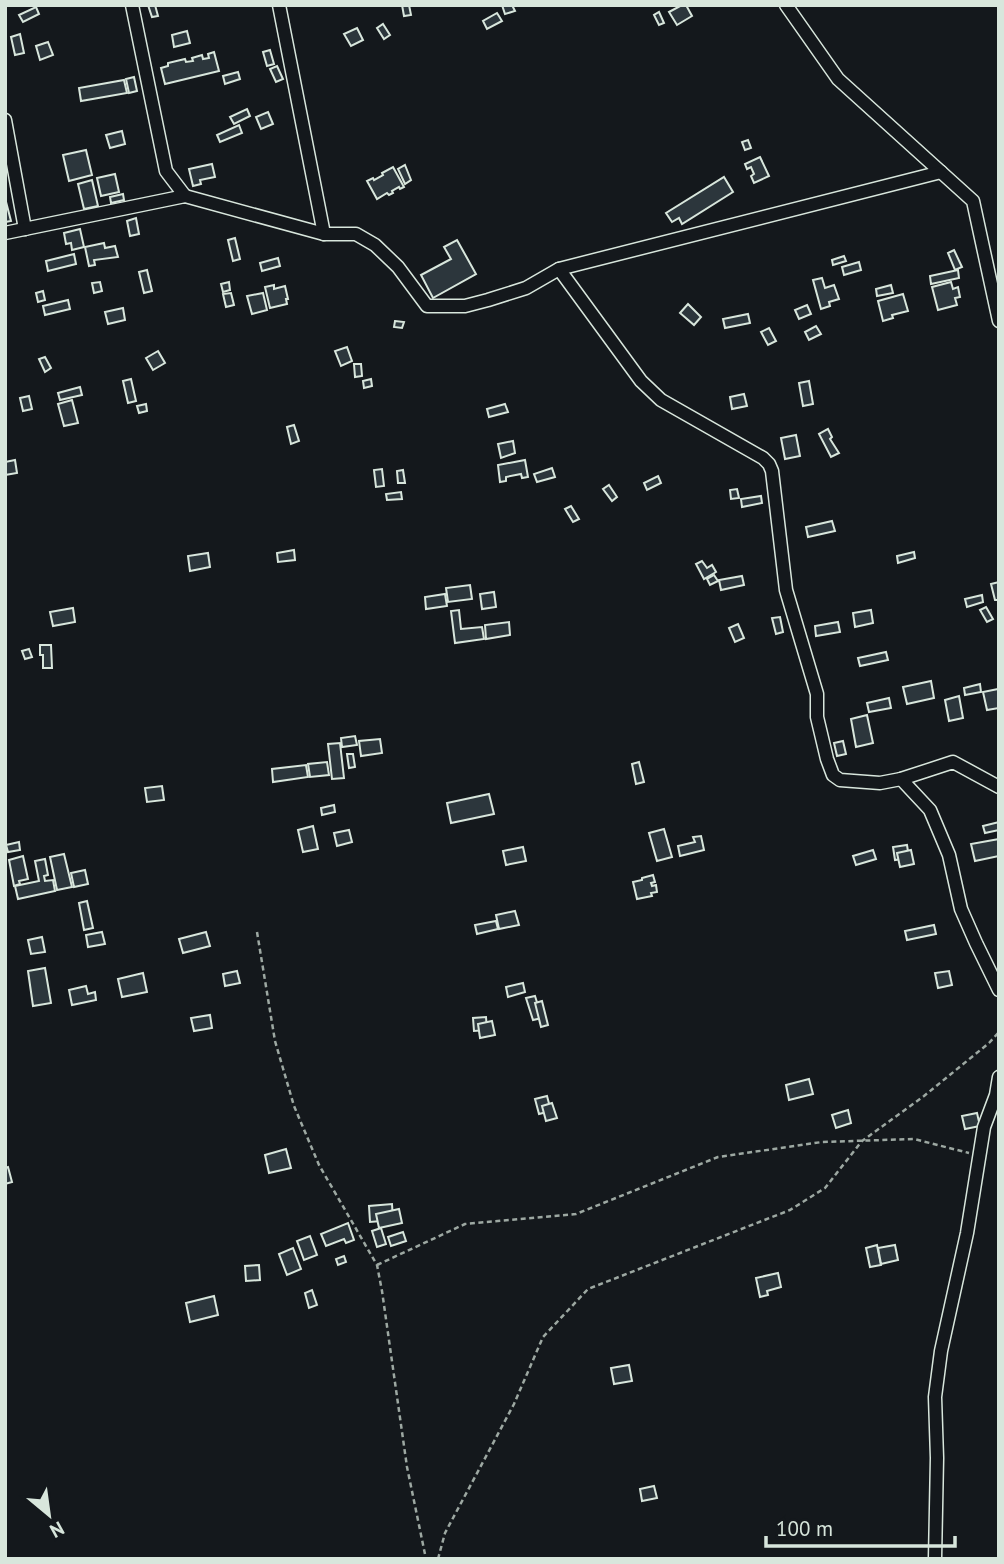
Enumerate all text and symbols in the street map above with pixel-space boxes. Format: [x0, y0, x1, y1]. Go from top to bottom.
north arrow [14, 1480, 84, 1550]
scale bar [766, 1504, 955, 1548]
text: 100 m [776, 1515, 833, 1542]
text: N [46, 1516, 69, 1543]

